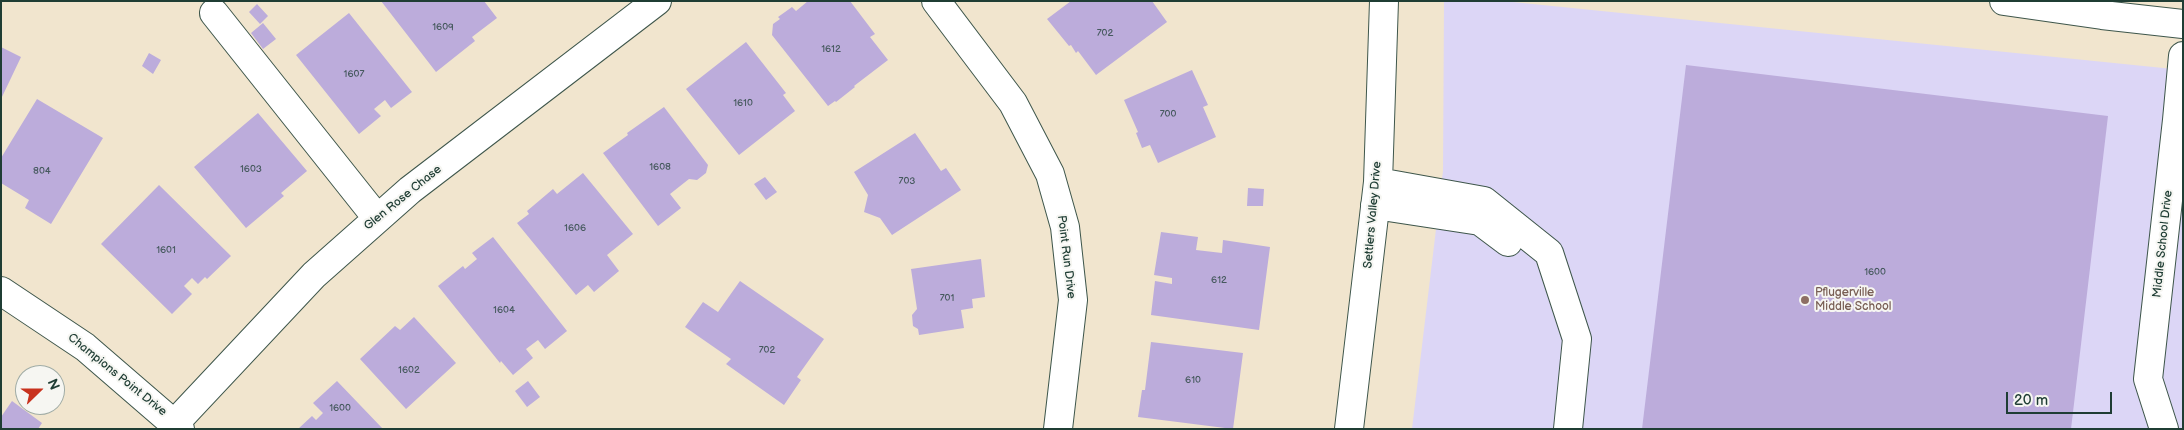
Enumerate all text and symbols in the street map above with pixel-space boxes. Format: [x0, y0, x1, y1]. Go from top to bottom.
house number: 1609 [432, 21, 454, 33]
house number: 702 [1097, 27, 1113, 39]
house number: 1612 [821, 43, 841, 55]
house number: 1607 [344, 68, 364, 80]
house number: 1610 [733, 97, 753, 109]
house number: 700 [1160, 108, 1176, 120]
house number: 1608 [649, 161, 671, 173]
street label: Settlers Valley Drive [1361, 161, 1385, 269]
street label: Glen Rose Chase [361, 162, 445, 234]
house number: 1603 [240, 163, 262, 175]
house number: 804 [33, 165, 51, 177]
house number: 703 [899, 175, 915, 187]
street label: Middle School Drive [2150, 190, 2176, 298]
street label: Point Run Drive [1054, 215, 1078, 299]
house number: 1606 [564, 222, 586, 234]
house number: 1601 [156, 244, 176, 256]
house number: 1600 [1864, 266, 1886, 278]
house number: 612 [1211, 274, 1227, 286]
place label: Pflugerville Middle School [1815, 286, 1891, 314]
house number: 701 [940, 292, 954, 304]
marker: Pflugerville Middle School [1799, 294, 1811, 306]
house number: 1604 [493, 304, 515, 316]
street label: Champions Point Drive [65, 331, 169, 419]
house number: 702 [759, 344, 775, 356]
house number: 1602 [398, 364, 420, 376]
north arrow [15, 365, 65, 415]
house number: 610 [1185, 374, 1201, 386]
text: N [44, 377, 63, 393]
scale bar [2009, 382, 2115, 414]
text: 20 m [2014, 391, 2048, 410]
house number: 1600 [329, 402, 351, 414]

